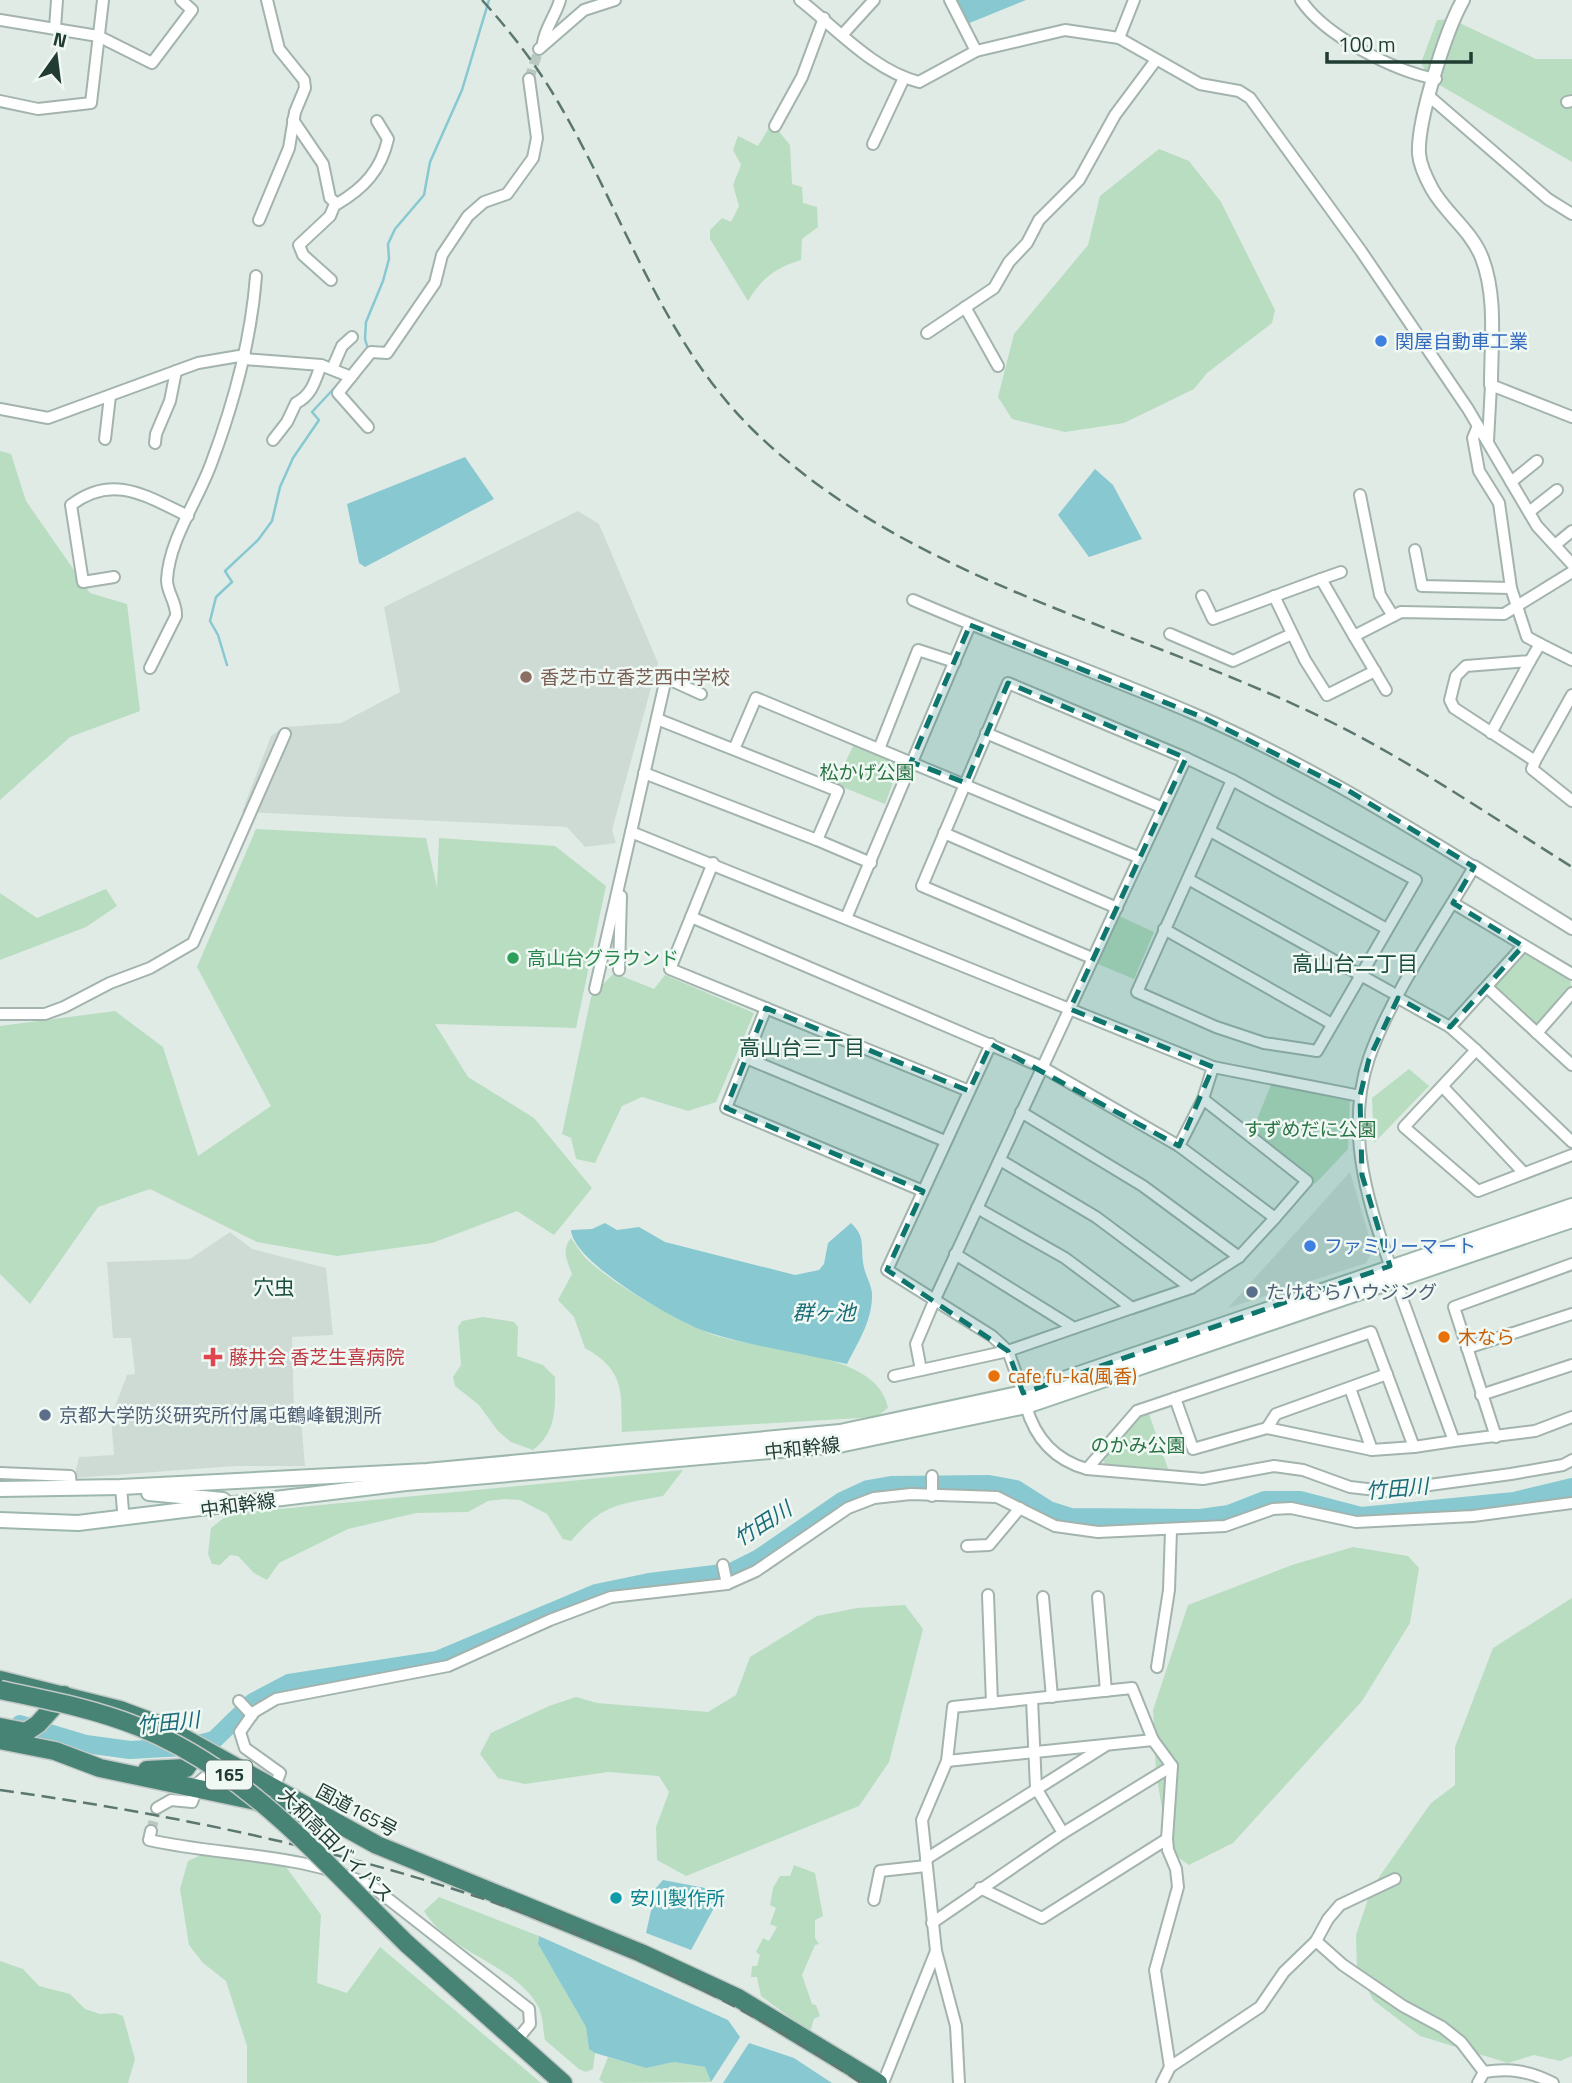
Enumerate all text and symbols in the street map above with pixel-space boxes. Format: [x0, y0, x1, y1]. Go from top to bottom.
north arrow [21, 21, 91, 91]
scale bar [1327, 21, 1470, 65]
text: N [50, 23, 70, 55]
text: 100 m [1338, 28, 1395, 60]
place label: 関屋自動車工業 [1395, 326, 1528, 355]
marker: 関屋自動車工業 [1373, 333, 1389, 349]
place label: 香芝市立香芝西中学校 [540, 662, 730, 691]
marker: 香芝市立香芝西中学校 [518, 669, 534, 685]
park label: 松かげ公園 [819, 757, 915, 786]
place label: 高山台グラウンド [527, 943, 679, 972]
district label: 高山台二丁目 [1292, 947, 1418, 979]
marker: 高山台グラウンド [505, 950, 521, 966]
district label: 高山台三丁目 [739, 1031, 865, 1063]
park label: すずめだに公園 [1243, 1114, 1377, 1143]
place label: ファミリーマート [1324, 1231, 1476, 1260]
marker: ファミリーマート [1302, 1238, 1318, 1254]
district label: 穴虫 [253, 1271, 295, 1303]
place label: たけむらハウジング [1266, 1277, 1437, 1306]
marker: たけむらハウジング [1244, 1284, 1260, 1300]
water label: 群ヶ池 [793, 1296, 857, 1328]
place label: 木なら [1458, 1322, 1515, 1351]
marker: 木なら [1436, 1329, 1452, 1345]
place label: 藤井会 香芝生喜病院 [229, 1342, 404, 1371]
marker: 藤井会 香芝生喜病院 [203, 1347, 223, 1367]
place label: cafe fu-ka(風香) [1008, 1361, 1137, 1390]
marker: cafe fu-ka(風香) [986, 1368, 1002, 1384]
place label: 京都大学防災研究所付属屯鶴峰観測所 [59, 1400, 382, 1429]
marker: 京都大学防災研究所付属屯鶴峰観測所 [37, 1407, 53, 1423]
street label: 中和幹線 [763, 1429, 841, 1466]
park label: のかみ公園 [1090, 1430, 1186, 1459]
water label: 竹田川 [1364, 1469, 1432, 1507]
street label: 中和幹線 [198, 1485, 278, 1524]
water label: 竹田川 [727, 1492, 799, 1553]
water label: 竹田川 [135, 1703, 203, 1741]
road number: 165 [206, 1760, 252, 1790]
street label: 国道165号 [311, 1776, 403, 1843]
street label: 大和高田バイパス [272, 1781, 400, 1909]
place label: 安川製作所 [630, 1883, 725, 1912]
marker: 安川製作所 [608, 1890, 624, 1906]

